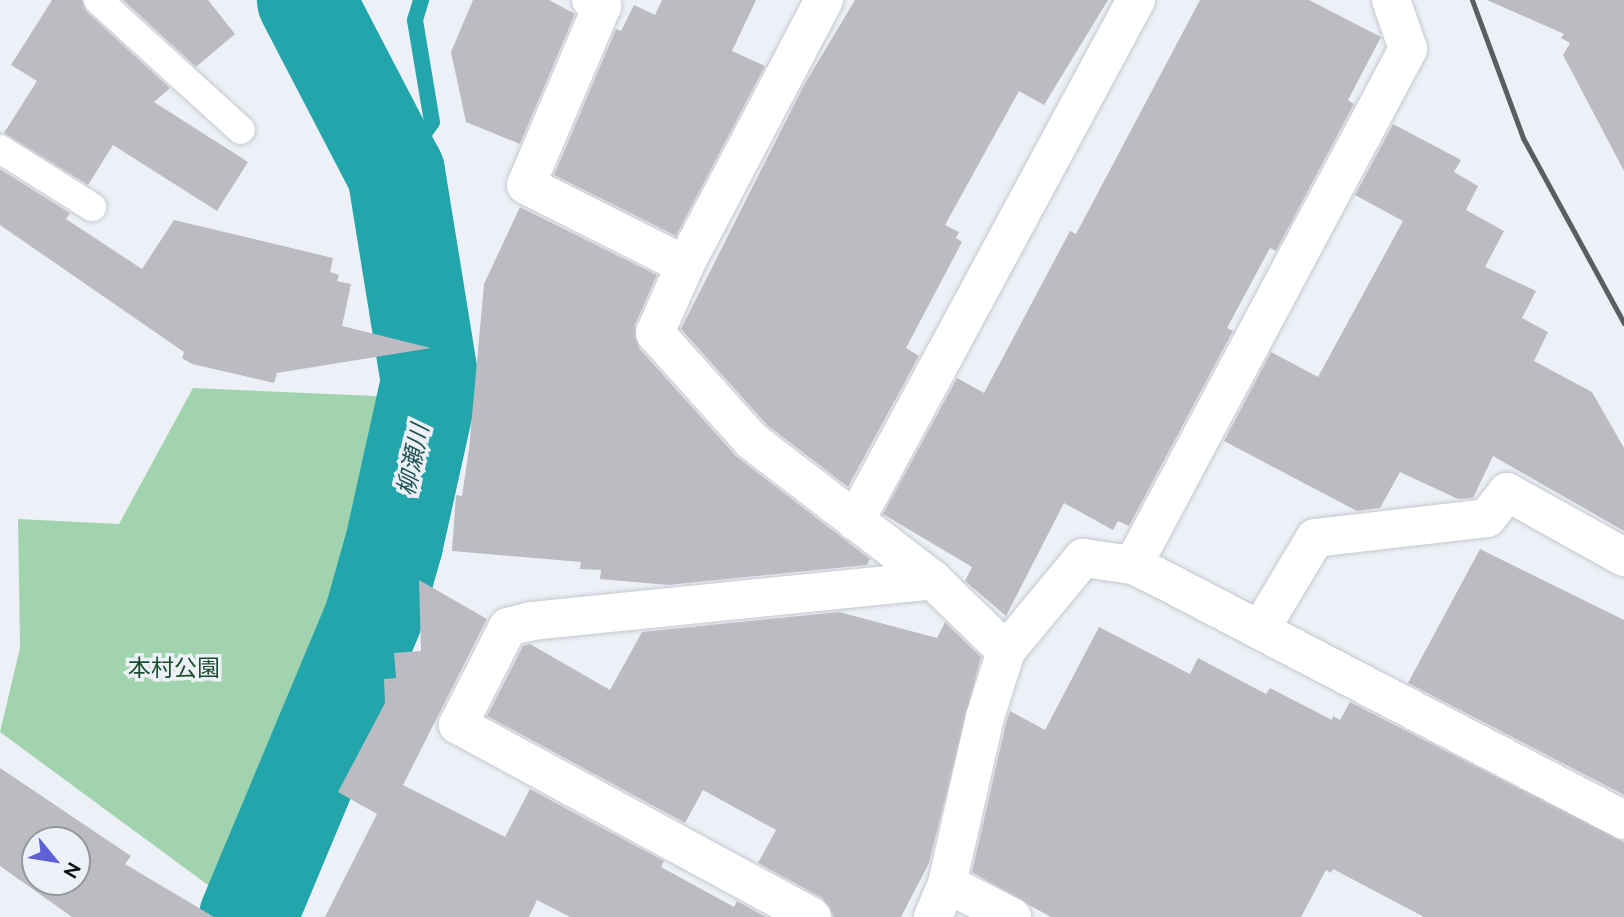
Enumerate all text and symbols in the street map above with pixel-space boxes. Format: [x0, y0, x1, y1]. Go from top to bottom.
water label: 柳瀬川 [391, 422, 435, 498]
park label: 本村公園 [128, 654, 220, 682]
north arrow [21, 826, 91, 896]
text: N [59, 859, 86, 882]

